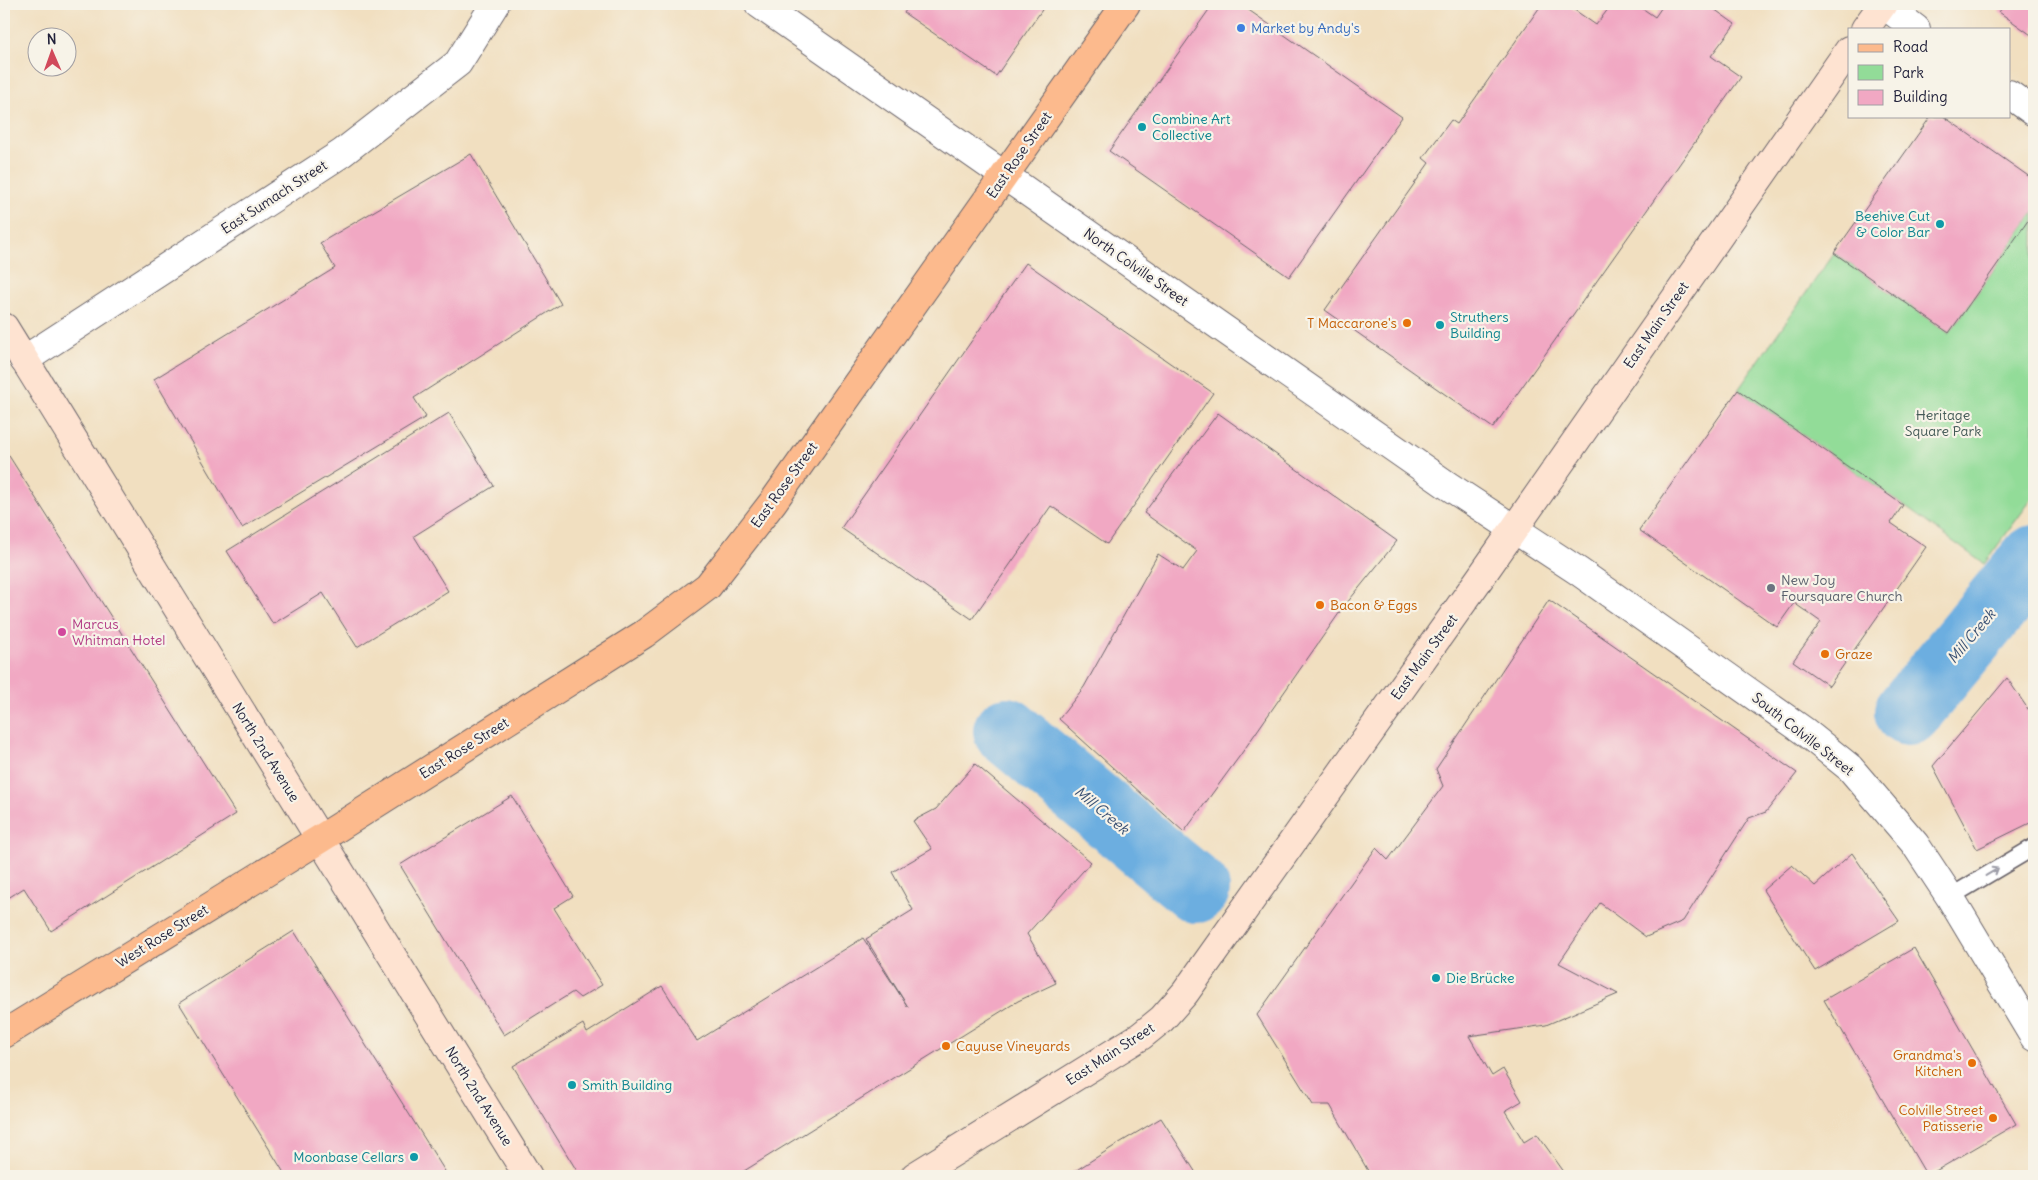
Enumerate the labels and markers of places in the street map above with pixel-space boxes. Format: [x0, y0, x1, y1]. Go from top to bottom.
place label: Market by Andy's [1251, 19, 1360, 37]
marker: Market by Andy's [1235, 22, 1247, 34]
place label: Combine Art Collective [1152, 110, 1231, 144]
marker: Combine Art Collective [1136, 121, 1148, 133]
place label: Beehive Cut & Color Bar [1855, 207, 1930, 241]
marker: Beehive Cut & Color Bar [1934, 218, 1946, 230]
place label: Struthers Building [1450, 308, 1509, 342]
place label: T Maccarone's [1307, 314, 1397, 332]
marker: T Maccarone's [1401, 317, 1413, 329]
marker: Struthers Building [1434, 319, 1446, 331]
place label: New Joy Foursquare Church [1781, 571, 1903, 605]
marker: New Joy Foursquare Church [1765, 582, 1777, 594]
place label: Bacon & Eggs [1330, 596, 1417, 614]
marker: Bacon & Eggs [1314, 599, 1326, 611]
place label: Marcus Whitman Hotel [72, 615, 165, 649]
marker: Marcus Whitman Hotel [56, 626, 68, 638]
place label: Graze [1835, 645, 1873, 663]
marker: Graze [1819, 648, 1831, 660]
place label: Die Brücke [1446, 969, 1515, 987]
marker: Die Brücke [1430, 972, 1442, 984]
place label: Cayuse Vineyards [956, 1037, 1070, 1055]
marker: Cayuse Vineyards [940, 1040, 952, 1052]
place label: Grandma's Kitchen [1893, 1046, 1962, 1080]
marker: Grandma's Kitchen [1966, 1057, 1978, 1069]
place label: Smith Building [582, 1076, 672, 1094]
marker: Smith Building [566, 1079, 578, 1091]
place label: Colville Street Patisserie [1898, 1101, 1983, 1135]
marker: Colville Street Patisserie [1987, 1112, 1999, 1124]
place label: Moonbase Cellars [293, 1148, 404, 1166]
marker: Moonbase Cellars [408, 1151, 420, 1163]

